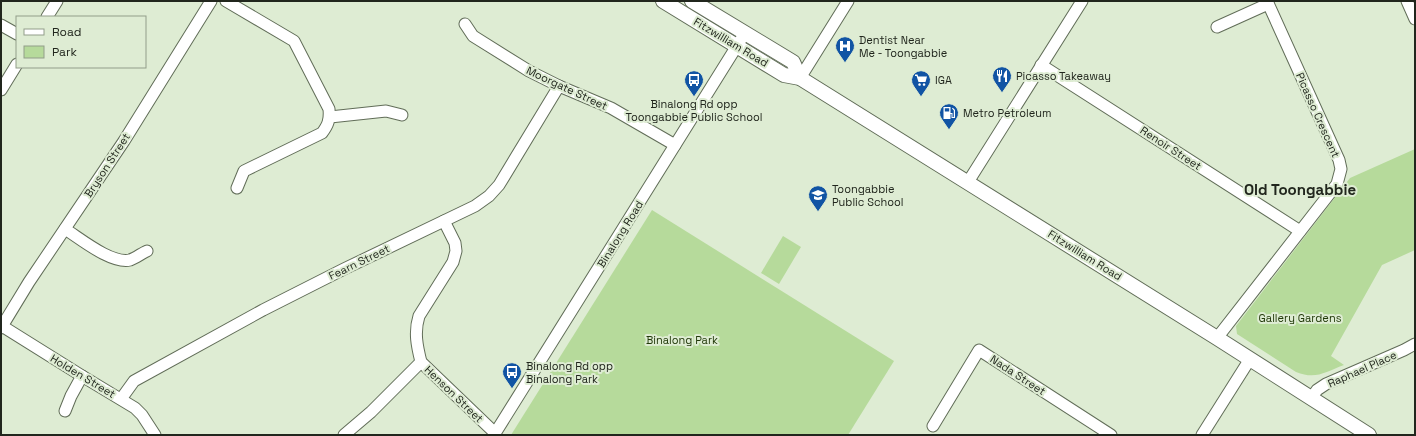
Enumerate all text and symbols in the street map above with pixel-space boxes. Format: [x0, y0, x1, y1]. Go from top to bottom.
street label: Fitzwilliam Road [691, 14, 771, 70]
legend [16, 16, 146, 68]
text: Road [52, 24, 81, 40]
place label: Dentist Near Me - Toongabbie [859, 33, 947, 60]
hospital icon: Dentist Near Me - Toongabbie [834, 35, 856, 63]
text: Park [52, 44, 77, 60]
street label: Moorgate Street [524, 63, 610, 113]
restaurant icon: Picasso Takeaway [991, 65, 1013, 93]
bus stop icon: Binalong Rd opp Toongabbie Public School [683, 69, 705, 97]
supermarket icon: IGA [910, 69, 932, 97]
place label: Picasso Takeaway [1016, 69, 1111, 83]
street label: Picasso Crescent [1293, 70, 1343, 160]
place label: IGA [935, 73, 952, 87]
place label: Binalong Rd opp Toongabbie Public School [626, 97, 762, 124]
fuel station icon: Metro Petroleum [938, 102, 960, 130]
place label: Metro Petroleum [963, 106, 1051, 120]
street label: Renoir Street [1138, 123, 1204, 173]
street label: Bryson Street [81, 130, 133, 200]
district label: Old Toongabbie [1244, 180, 1356, 199]
place label: Toongabbie Public School [832, 182, 904, 209]
school or university icon: Toongabbie Public School [807, 184, 829, 212]
street label: Binalong Road [594, 198, 646, 270]
street label: Fitzwilliam Road [1045, 227, 1125, 283]
street label: Fearn Street [326, 241, 392, 283]
park label: Gallery Gardens [1259, 311, 1342, 325]
park label: Binalong Park [646, 333, 718, 347]
street label: Raphael Place [1325, 348, 1399, 390]
street label: Holden Street [48, 351, 118, 401]
street label: Nada Street [988, 352, 1048, 398]
place label: Binalong Rd opp Binalong Park [526, 359, 613, 386]
bus stop icon: Binalong Rd opp Binalong Park [501, 361, 523, 389]
street label: Henson Street [422, 362, 486, 426]

